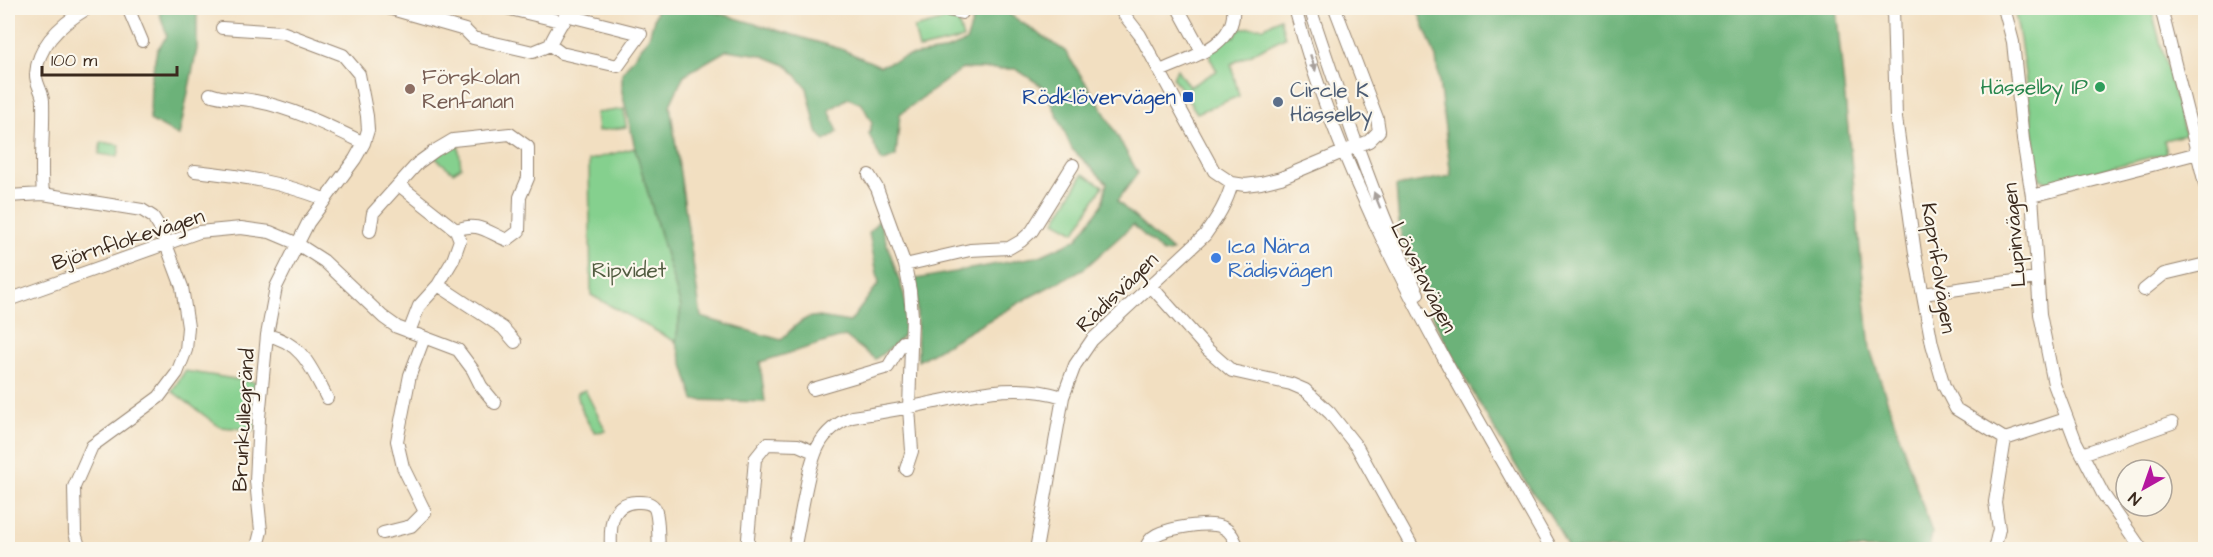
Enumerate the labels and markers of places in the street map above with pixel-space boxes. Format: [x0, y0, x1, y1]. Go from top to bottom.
place label: Förskolan Renfanan [422, 63, 520, 116]
place label: Hässelby IP [1981, 73, 2089, 104]
place label: Circle K Hässelby [1290, 76, 1373, 131]
marker: Hässelby IP [2093, 80, 2107, 94]
marker: Förskolan Renfanan [403, 82, 417, 96]
place label: Rödklövervägen [1022, 83, 1176, 114]
marker: Rödklövervägen [1181, 90, 1195, 104]
marker: Circle K Hässelby [1271, 95, 1285, 109]
place label: Ica Nära Rädisvägen [1228, 232, 1332, 287]
marker: Ica Nära Rädisvägen [1209, 251, 1223, 265]

